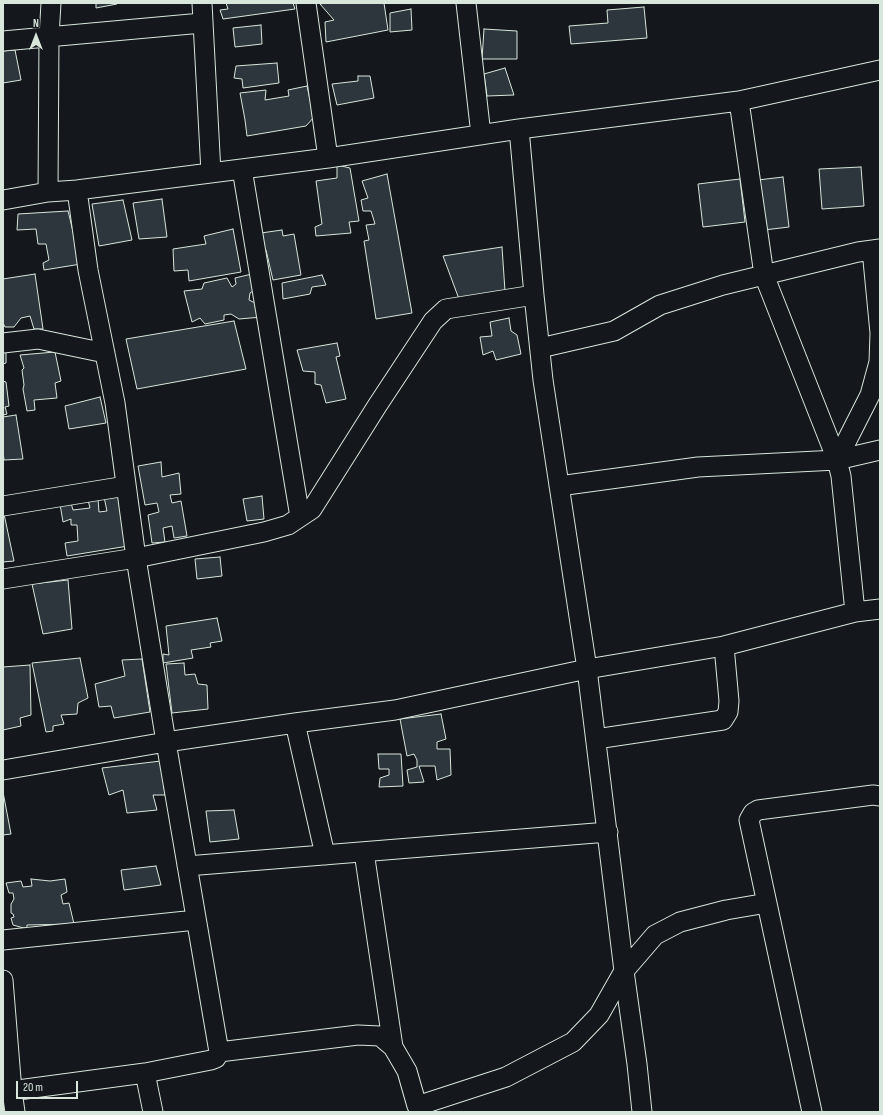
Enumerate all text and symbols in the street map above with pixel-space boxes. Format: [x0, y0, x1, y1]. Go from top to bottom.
north arrow [16, 16, 56, 56]
text: N [33, 17, 39, 30]
scale bar [18, 1073, 80, 1099]
text: 20 m [23, 1080, 43, 1095]

